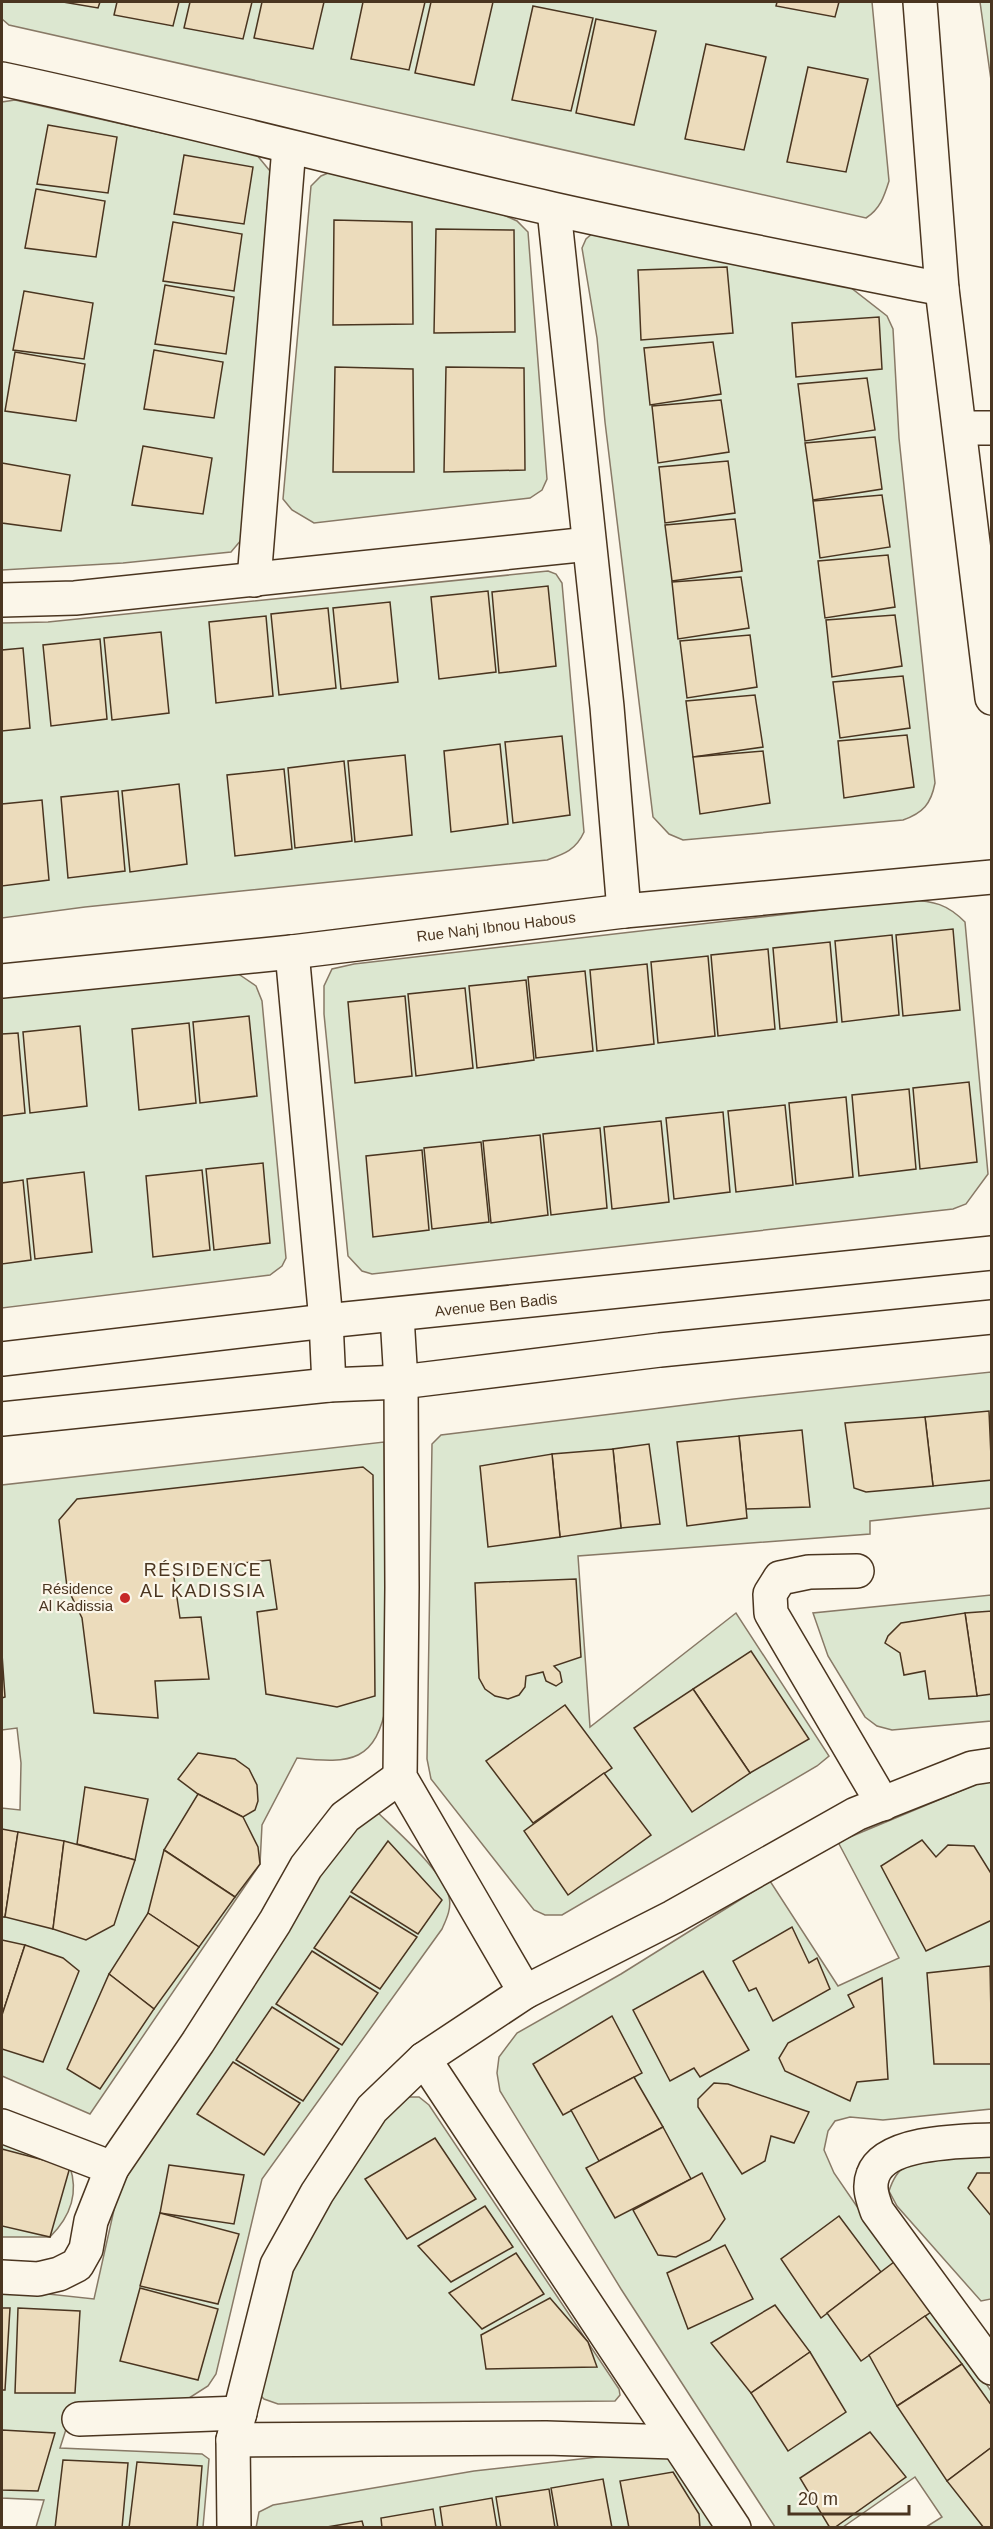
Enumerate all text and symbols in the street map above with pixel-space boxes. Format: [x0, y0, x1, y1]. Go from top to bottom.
street label: Rue Nahj Ibnou Habous [415, 908, 576, 945]
street label: Avenue Ben Badis [434, 1290, 558, 1319]
district label: RÉSIDENCE AL KADISSIA [140, 1560, 266, 1601]
place label: Résidence Al Kadissia [39, 1580, 114, 1614]
marker: Résidence Al Kadissia [118, 1591, 132, 1605]
scale bar [789, 2478, 909, 2516]
text: 20 m [798, 2489, 838, 2509]

